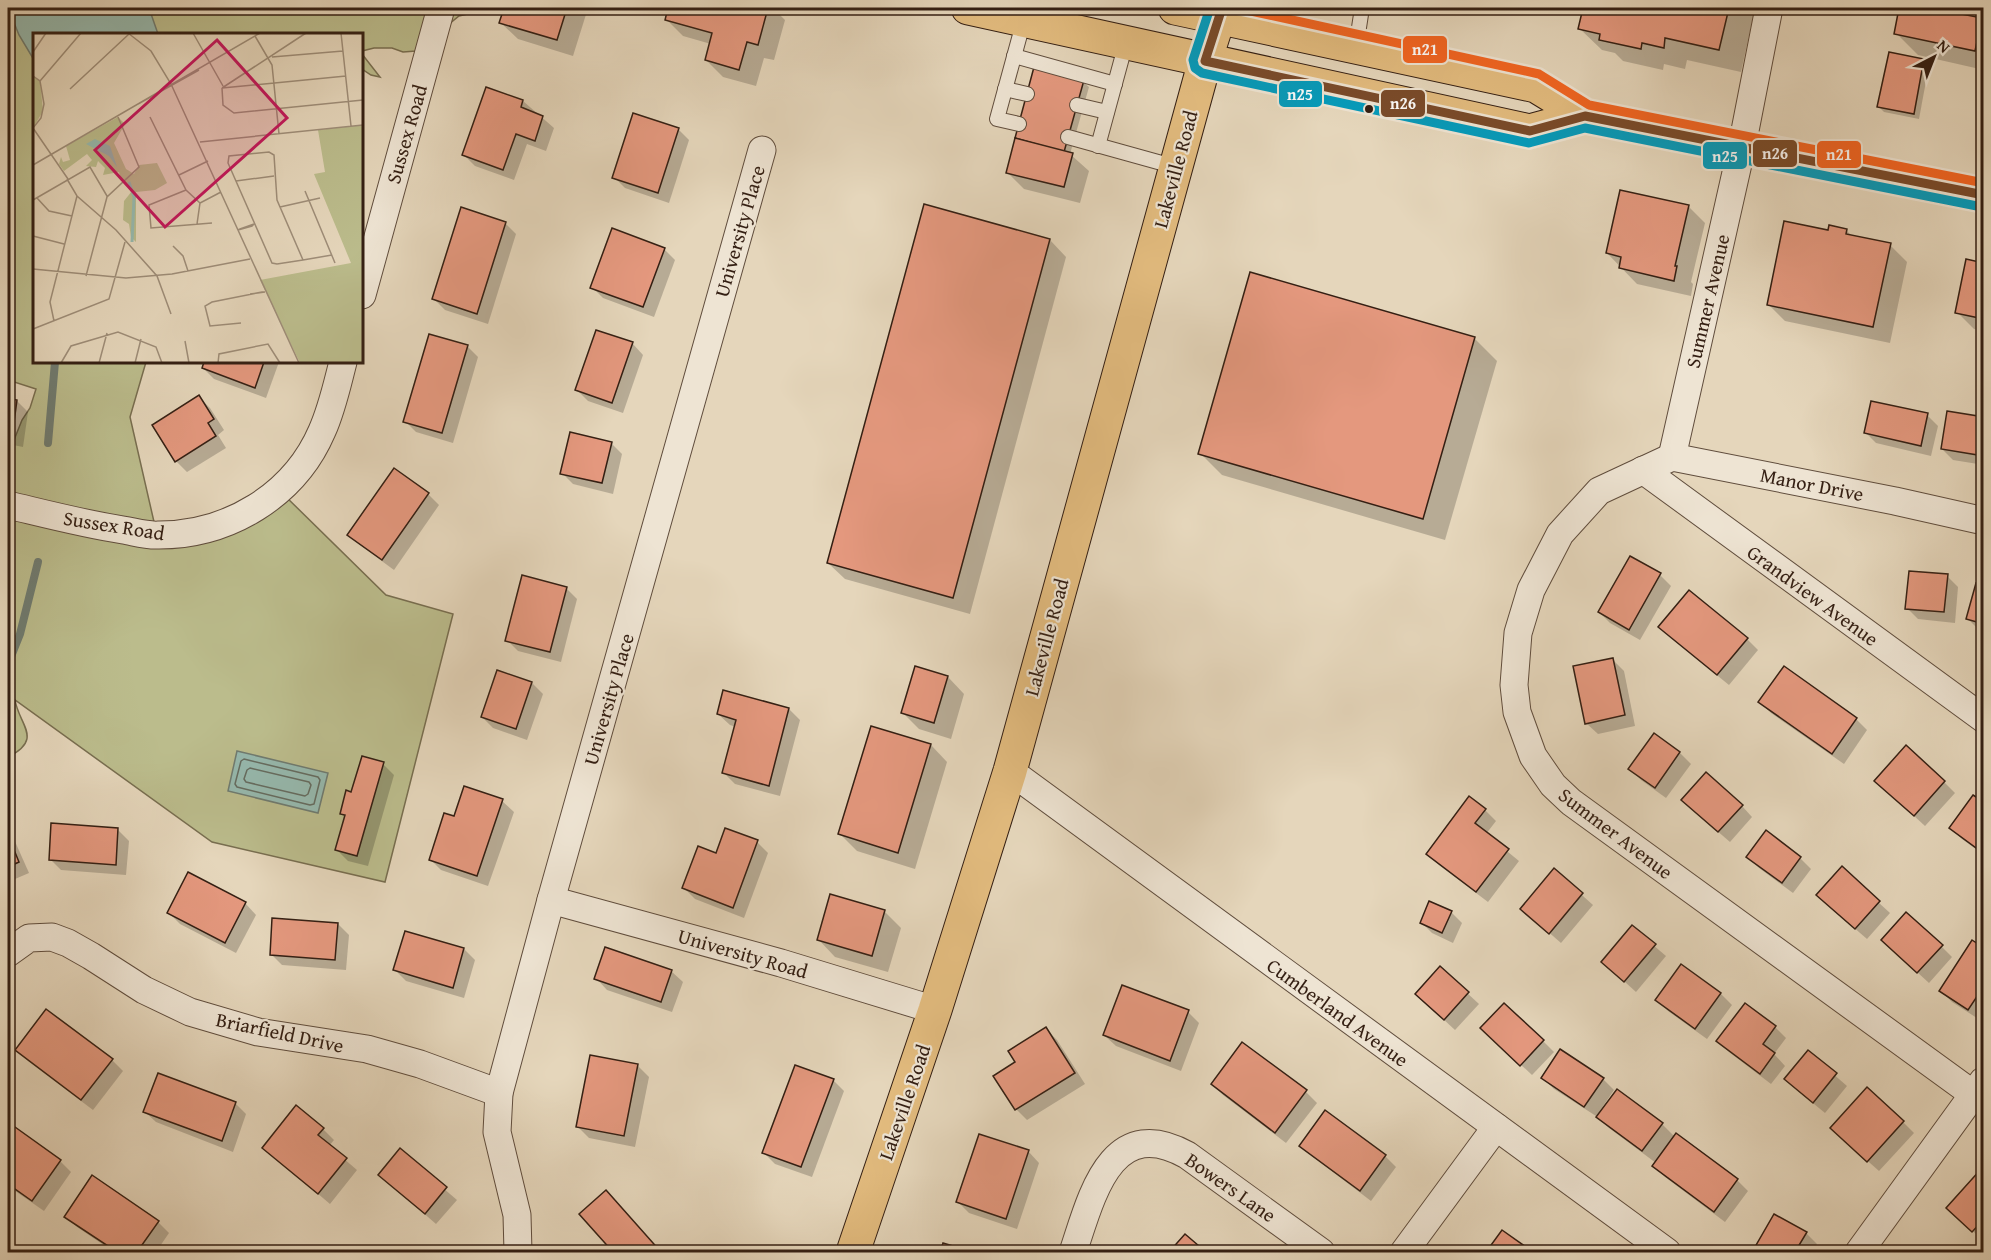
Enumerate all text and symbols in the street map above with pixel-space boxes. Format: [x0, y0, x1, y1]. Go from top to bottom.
north arrow [1904, 27, 1964, 87]
inset map [33, 33, 363, 363]
text: N [1932, 33, 1956, 59]
line badge: n21 [1402, 35, 1448, 64]
text: n21 [1412, 37, 1438, 61]
line badge: n25 [1278, 80, 1323, 108]
street label: Sussex Road [378, 81, 434, 187]
text: n25 [1287, 82, 1313, 106]
line badge: n26 [1380, 89, 1426, 118]
text: n26 [1390, 91, 1416, 115]
unlabelled marker [1363, 103, 1375, 115]
street label: Lakeville Road [1145, 107, 1205, 231]
line badge: n26 [1752, 139, 1798, 168]
line badge: n21 [1816, 140, 1862, 169]
line badge: n25 [1702, 141, 1748, 170]
text: n26 [1762, 141, 1788, 165]
text: n21 [1826, 142, 1852, 166]
text: n25 [1712, 144, 1738, 168]
street label: University Place [706, 162, 772, 300]
street label: Summer Avenue [1677, 231, 1737, 371]
street label: Manor Drive [1758, 460, 1866, 508]
street label: Sussex Road [61, 503, 167, 547]
street label: Grandview Avenue [1741, 537, 1885, 653]
street label: Lakeville Road [1016, 575, 1076, 699]
street label: University Place [575, 630, 641, 768]
street label: Summer Avenue [1553, 780, 1679, 886]
street label: University Road [675, 921, 812, 985]
street label: Cumberland Avenue [1261, 951, 1415, 1073]
street label: Briarfield Drive [213, 1004, 347, 1060]
street label: Lakeville Road [871, 1040, 937, 1164]
street label: Bowers Lane [1180, 1145, 1282, 1229]

